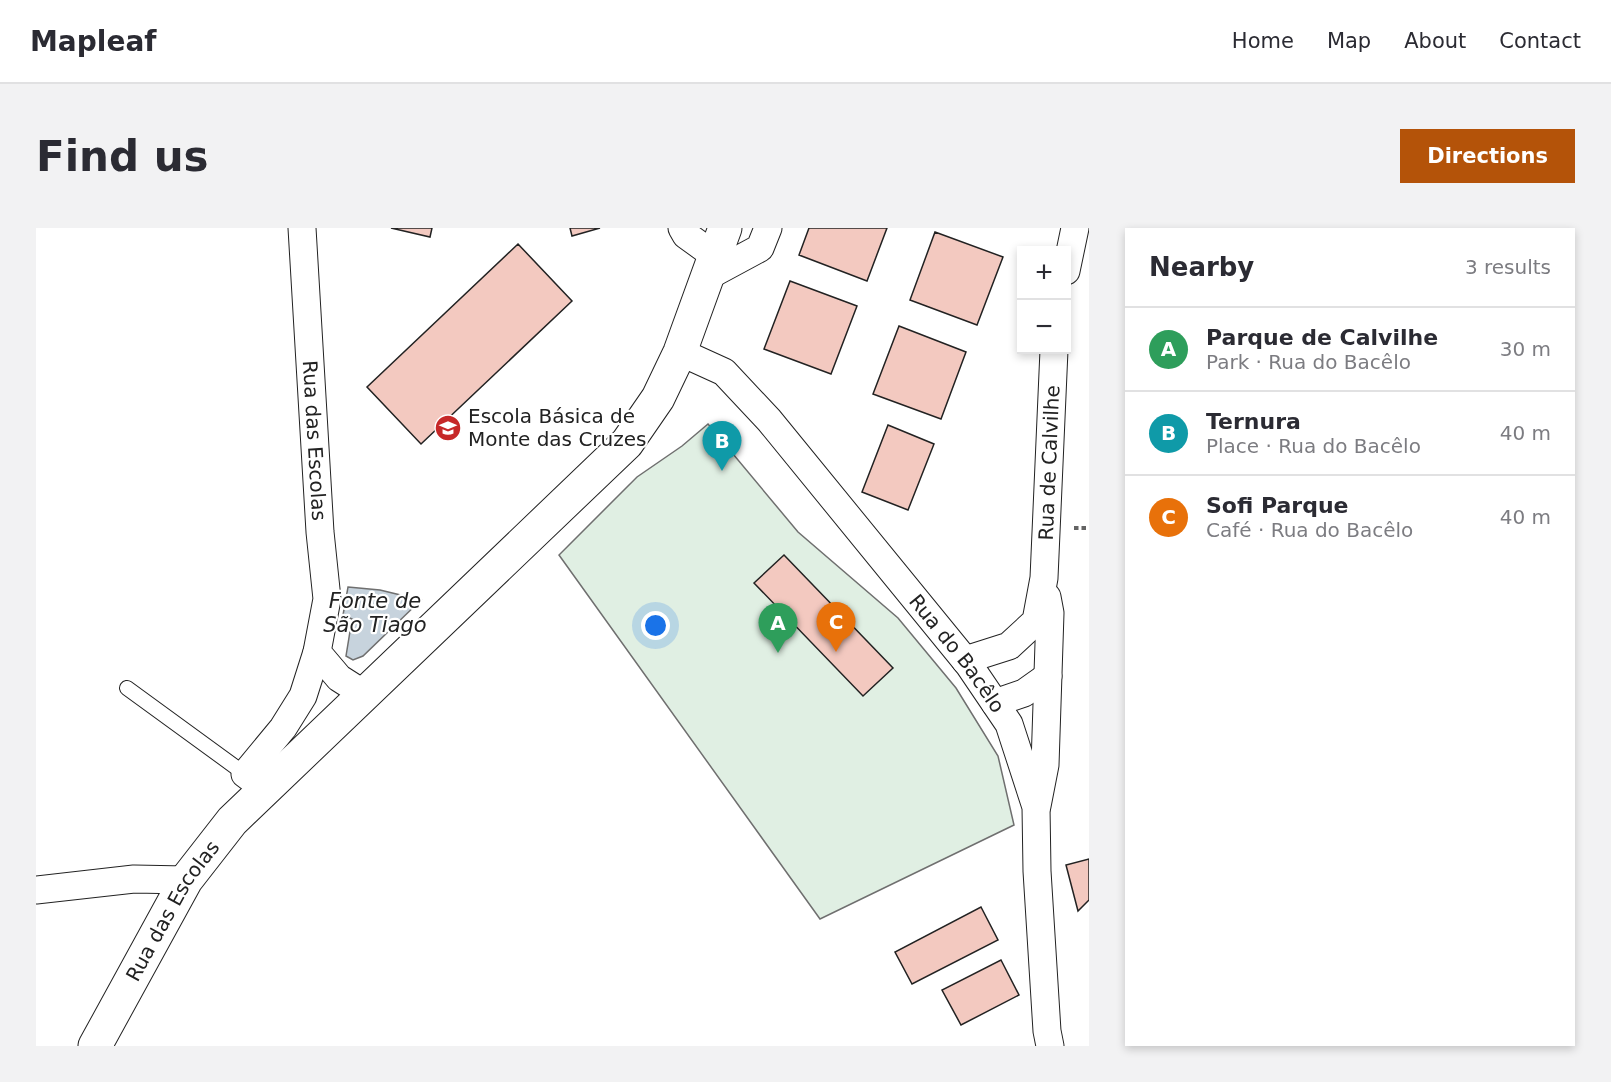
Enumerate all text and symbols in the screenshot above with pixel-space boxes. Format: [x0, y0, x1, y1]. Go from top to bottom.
text: Mapleaf [30, 25, 156, 58]
text: Home [1232, 29, 1294, 53]
text: Map [1327, 29, 1371, 53]
text: About [1404, 29, 1466, 53]
text: Contact [1499, 29, 1581, 53]
button: Directions [1400, 129, 1575, 183]
text: Find us [36, 132, 209, 181]
map controls [1017, 246, 1071, 354]
button: + [1017, 246, 1071, 300]
text: Nearby [1149, 252, 1254, 282]
text: 3 results [1465, 255, 1551, 279]
button: − [1017, 300, 1071, 354]
text: Parque de Calvilhe [1206, 325, 1438, 350]
text: A [1161, 337, 1176, 361]
text: 30 m [1500, 337, 1551, 361]
text: Park · Rua do Bacêlo [1206, 350, 1411, 374]
street label: Rua das Escolas [298, 360, 331, 522]
street label: Rua de Calvilhe [1034, 385, 1064, 541]
place label: Escola Básica de Monte das Cruzes [468, 404, 647, 451]
text: Ternura [1206, 409, 1301, 434]
school or university icon: Escola Básica de Monte das Cruzes [433, 413, 463, 443]
text: B [1161, 421, 1176, 445]
text: 40 m [1500, 421, 1551, 445]
pin: B [702, 422, 742, 471]
text: Place · Rua do Bacêlo [1206, 434, 1421, 458]
text: Sofi Parque [1206, 493, 1348, 518]
text: C [1161, 505, 1176, 529]
text: 40 m [1500, 505, 1551, 529]
text: Café · Rua do Bacêlo [1206, 518, 1413, 542]
water label: Fonte de São Tiago [323, 589, 427, 637]
street label: Rua do Bacêlo [904, 589, 1010, 717]
pin: C [816, 602, 856, 652]
pin: A [758, 604, 798, 653]
your location [641, 611, 670, 640]
street label: Rua das Escolas [121, 836, 224, 985]

